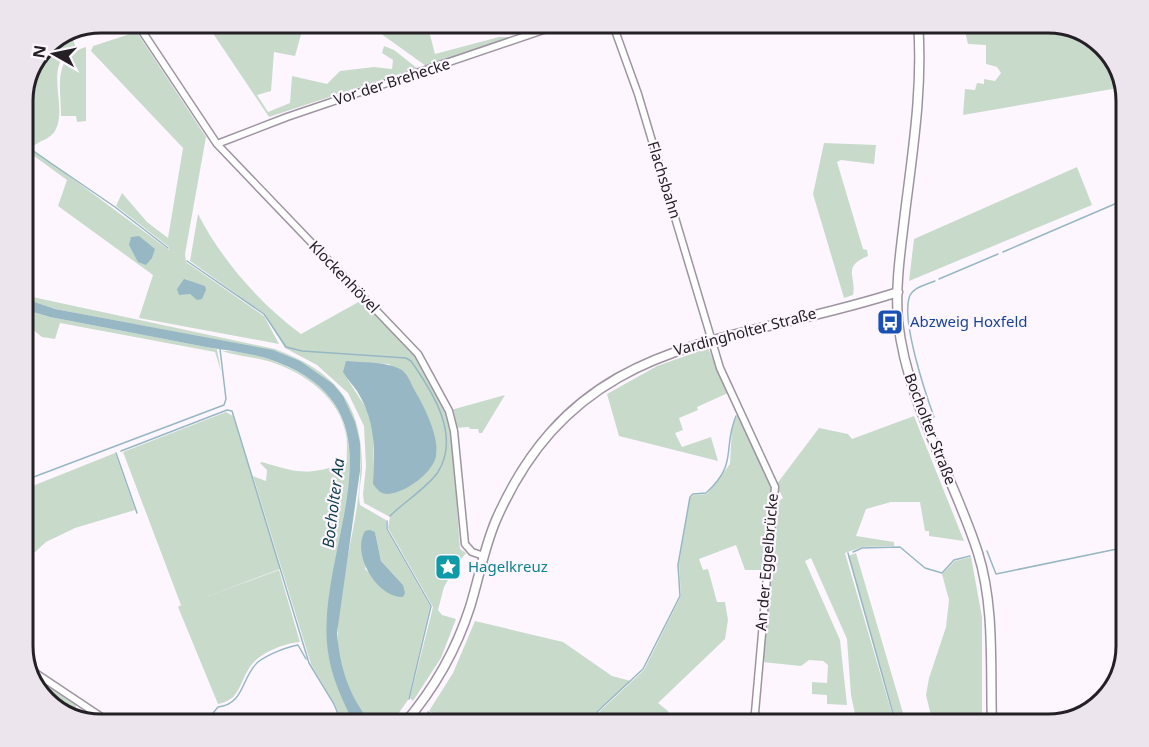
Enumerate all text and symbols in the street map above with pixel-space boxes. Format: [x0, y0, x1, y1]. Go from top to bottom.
north arrow [24, 24, 84, 84]
text: N [27, 44, 51, 60]
street label: Vor der Brehecke [331, 53, 452, 109]
street label: Flachsbahn [644, 139, 686, 221]
street label: Klockenhövel [305, 236, 384, 317]
street label: Vardingholter Straße [671, 302, 818, 360]
bus stop icon: Abzweig Hoxfeld [875, 307, 905, 337]
place label: Abzweig Hoxfeld [910, 311, 1028, 331]
street label: Bocholter Straße [900, 370, 961, 487]
water label: Bocholter Aa [317, 457, 349, 549]
street label: An der Eggelbrücke [750, 492, 782, 632]
place icon: Hagelkreuz [433, 552, 463, 582]
place label: Hagelkreuz [468, 556, 548, 576]

